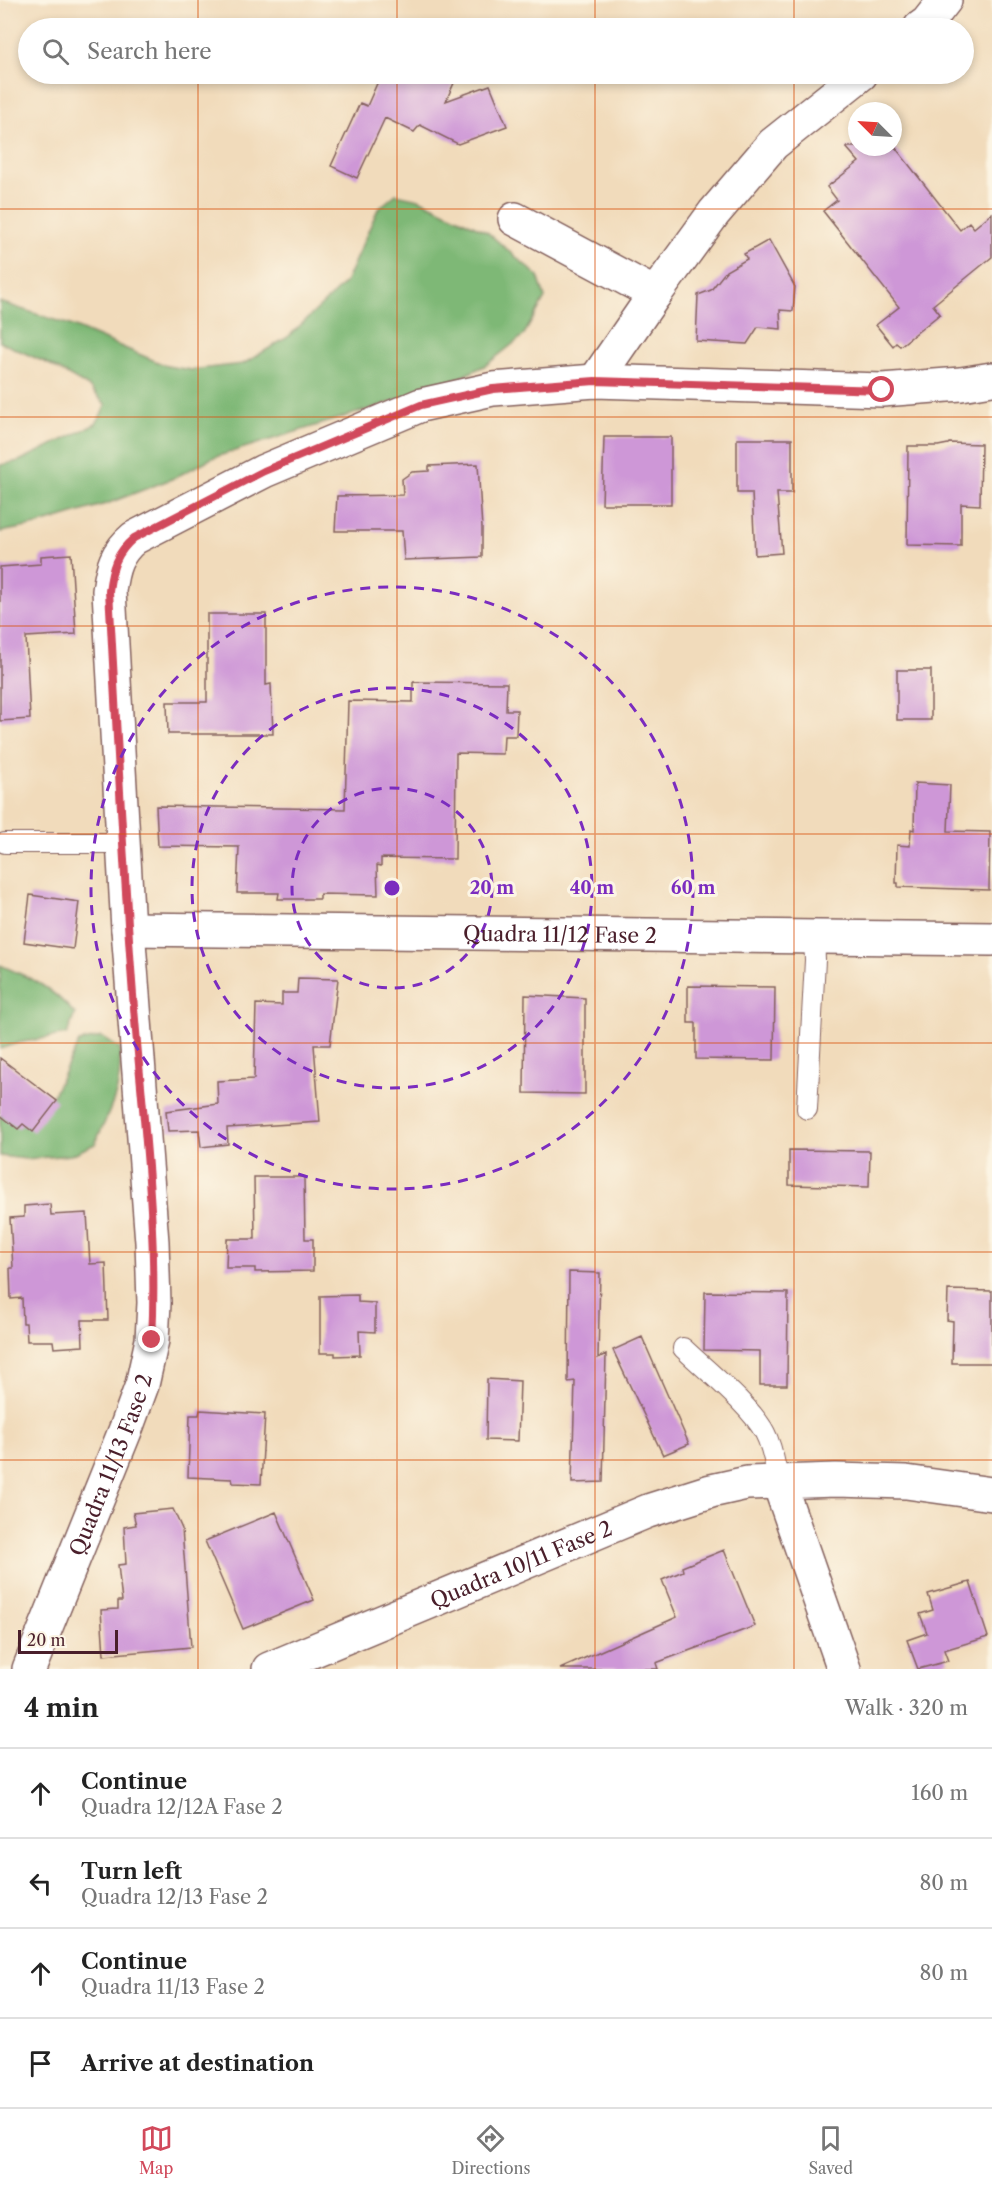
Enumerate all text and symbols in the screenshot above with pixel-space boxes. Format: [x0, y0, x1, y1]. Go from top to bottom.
search box [18, 18, 974, 84]
icon: search [39, 35, 72, 68]
text: Search here [87, 38, 212, 65]
north arrow [848, 102, 902, 156]
route start [868, 376, 894, 402]
text: 20 m [470, 877, 514, 899]
text: 40 m [570, 877, 614, 899]
text: 60 m [671, 877, 715, 899]
centre of rings [382, 878, 402, 898]
street label: Quadra 11/12 Fase 2 [463, 920, 657, 948]
route end [138, 1326, 164, 1352]
street label: Quadra 11/13 Fase 2 [64, 1372, 157, 1559]
street label: Quadra 10/11 Fase 2 [426, 1515, 616, 1613]
scale bar [18, 1627, 118, 1654]
text: 20 m [27, 1630, 66, 1650]
text: 4 min [24, 1692, 99, 1724]
text: Walk · 320 m [845, 1696, 968, 1720]
text: Continue [81, 1768, 187, 1795]
icon: ahead [24, 1777, 57, 1810]
text: 160 m [911, 1781, 968, 1805]
text: Quadra 12/12A Fase 2 [81, 1795, 283, 1819]
text: Turn left [81, 1858, 182, 1885]
icon: left [24, 1867, 57, 1900]
text: 80 m [920, 1871, 968, 1895]
text: Quadra 12/13 Fase 2 [81, 1885, 268, 1909]
text: Continue [81, 1948, 187, 1975]
icon: ahead [24, 1957, 57, 1990]
text: 80 m [920, 1961, 968, 1985]
text: Quadra 11/13 Fase 2 [81, 1975, 265, 1999]
icon: arrive [24, 2047, 57, 2080]
text: Arrive at destination [81, 2050, 314, 2077]
tab: Map [139, 2122, 173, 2178]
tab: Directions [451, 2122, 530, 2178]
tab: Saved [809, 2122, 853, 2178]

